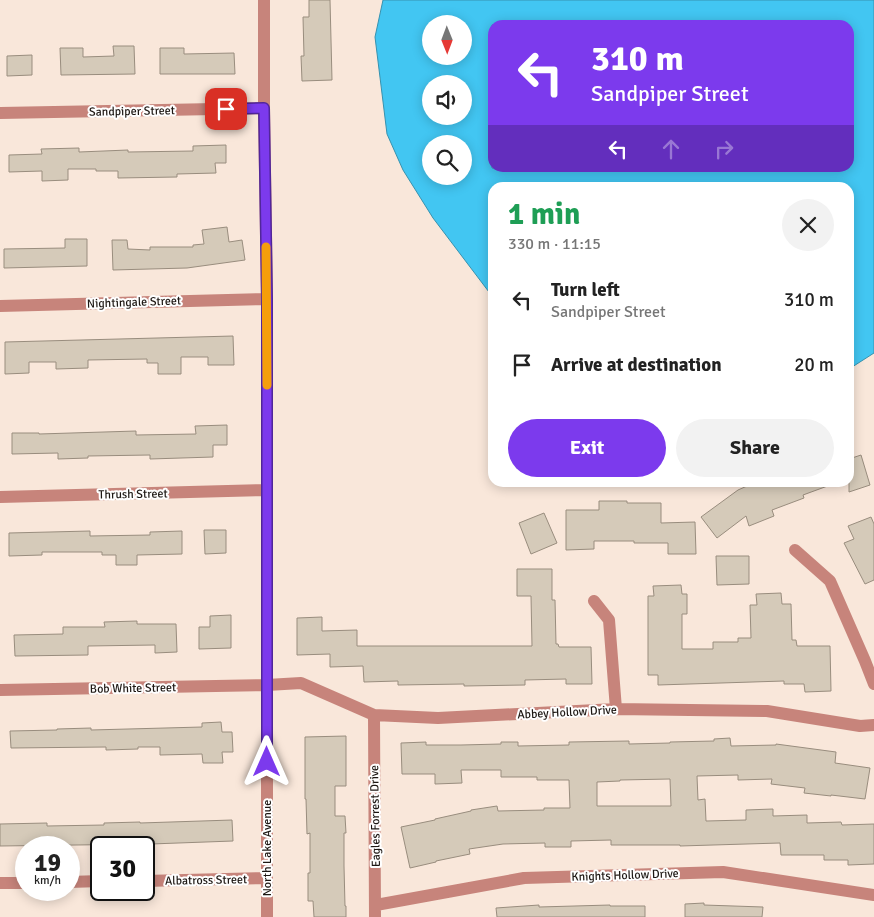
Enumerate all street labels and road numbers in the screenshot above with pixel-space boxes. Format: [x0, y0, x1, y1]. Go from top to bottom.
street label: Sandpiper Street [89, 103, 175, 120]
street label: Nightingale Street [87, 293, 181, 312]
street label: Thrush Street [98, 486, 168, 503]
street label: Bob White Street [90, 680, 176, 697]
street label: Abbey Hollow Drive [517, 702, 617, 723]
street label: Eagles Forrest Drive [367, 765, 384, 867]
street label: North Lake Avenue [260, 800, 275, 896]
street label: Knights Hollow Drive [571, 866, 679, 885]
street label: Albatross Street [165, 872, 247, 889]

